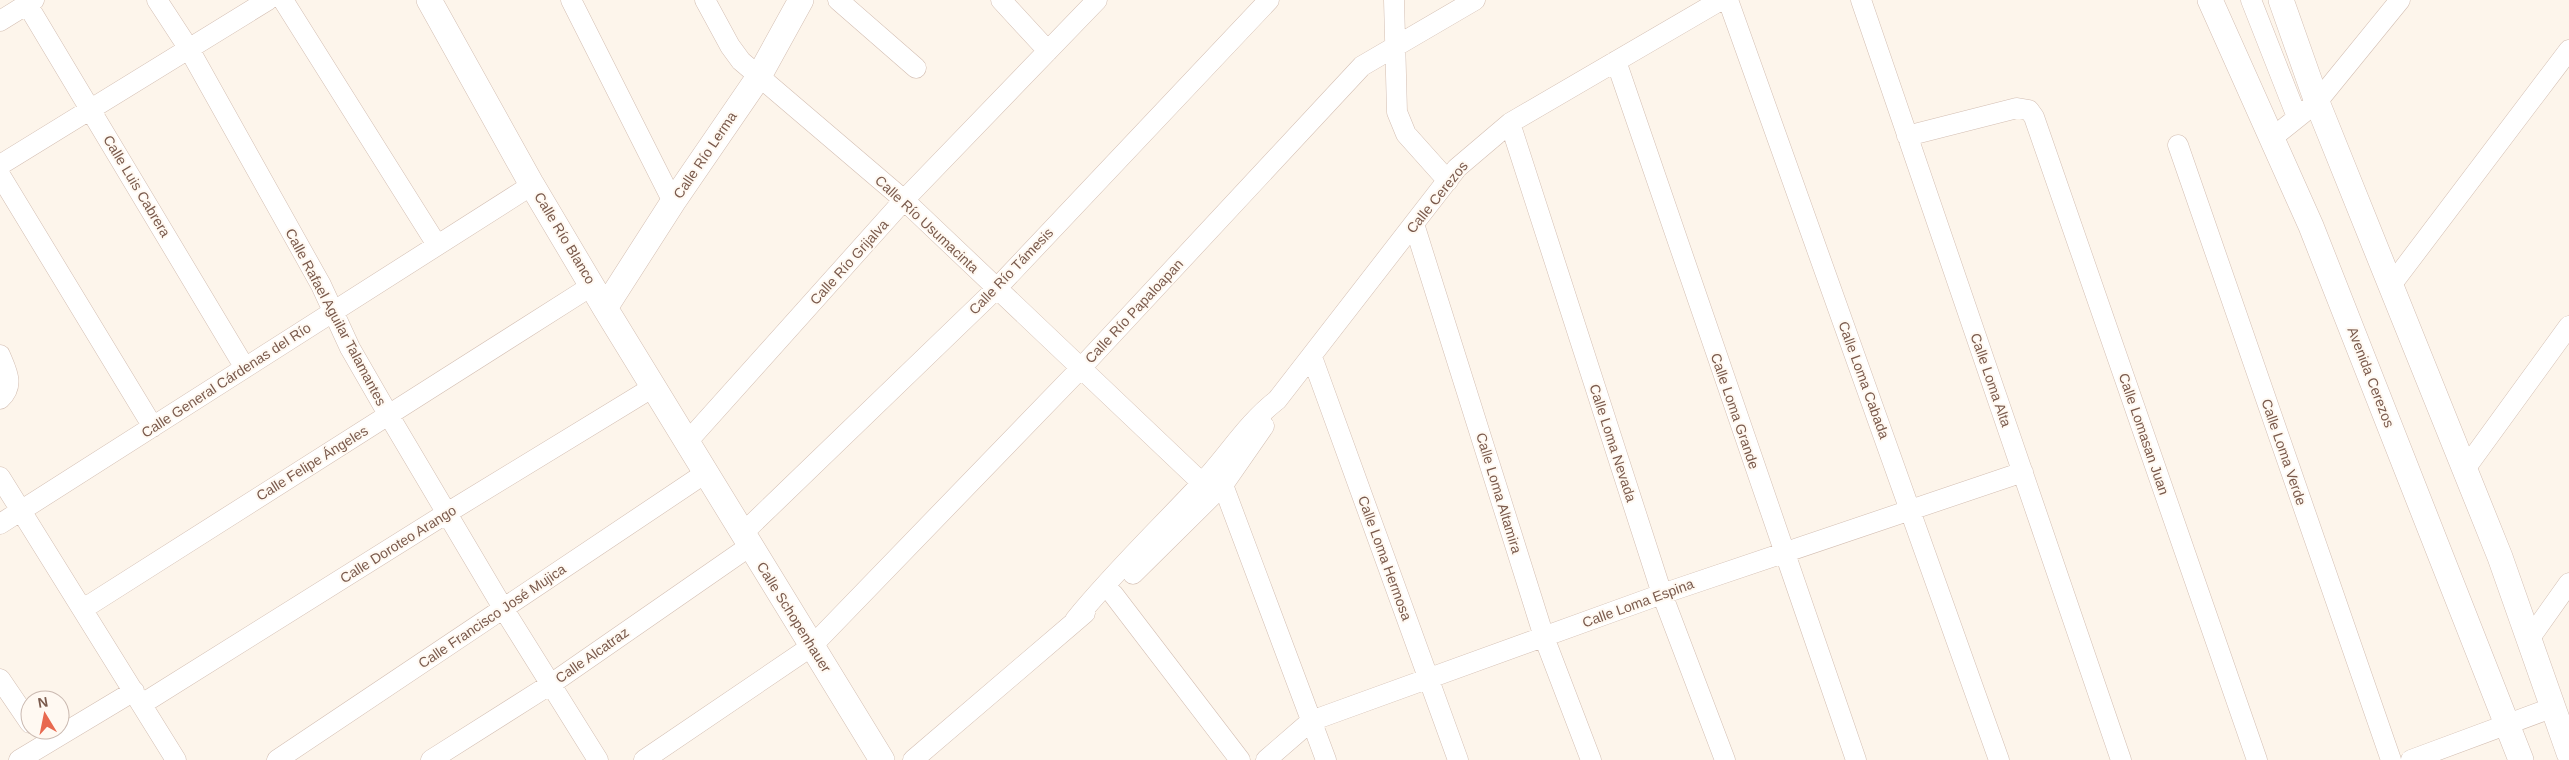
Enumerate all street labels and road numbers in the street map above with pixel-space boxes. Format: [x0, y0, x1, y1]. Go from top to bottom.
street label: Calle Río Lerma [670, 108, 740, 201]
street label: Calle Luis Cabrera [100, 132, 174, 240]
street label: Calle Cerezos [1403, 158, 1471, 236]
street label: Calle Río Usumacinta [872, 172, 982, 276]
street label: Calle Río Blanco [531, 189, 599, 287]
street label: Calle Río Grijalva [807, 216, 892, 308]
street label: Calle Río Támesis [966, 224, 1056, 318]
street label: Calle Rafael Aguilar Talamantes [282, 226, 390, 408]
street label: Calle Río Papaloapan [1082, 256, 1186, 366]
street label: Calle General Cárdenas del Río [138, 319, 314, 441]
street label: Calle Loma Cabada [1835, 319, 1893, 441]
street label: Avenida Cerezos [2344, 324, 2398, 430]
street label: Calle Loma Alta [1967, 331, 2015, 429]
street label: Calle Loma Grande [1708, 351, 1762, 471]
street label: Calle Lomasan Juan [2116, 371, 2172, 497]
street label: Calle Loma Nevada [1586, 382, 1640, 504]
street label: Calle Loma Verde [2258, 397, 2310, 507]
street label: Calle Felipe Ángeles [253, 422, 371, 504]
street label: Calle Loma Altamira [1473, 431, 1525, 555]
street label: Calle Loma Hermosa [1355, 493, 1415, 623]
street label: Calle Doroteo Arango [337, 502, 459, 586]
street label: Calle Schopenhauer [754, 559, 835, 675]
street label: Calle Francisco José Mujica [415, 561, 569, 671]
street label: Calle Loma Espina [1580, 575, 1696, 631]
street label: Calle Alcatraz [552, 624, 632, 686]

